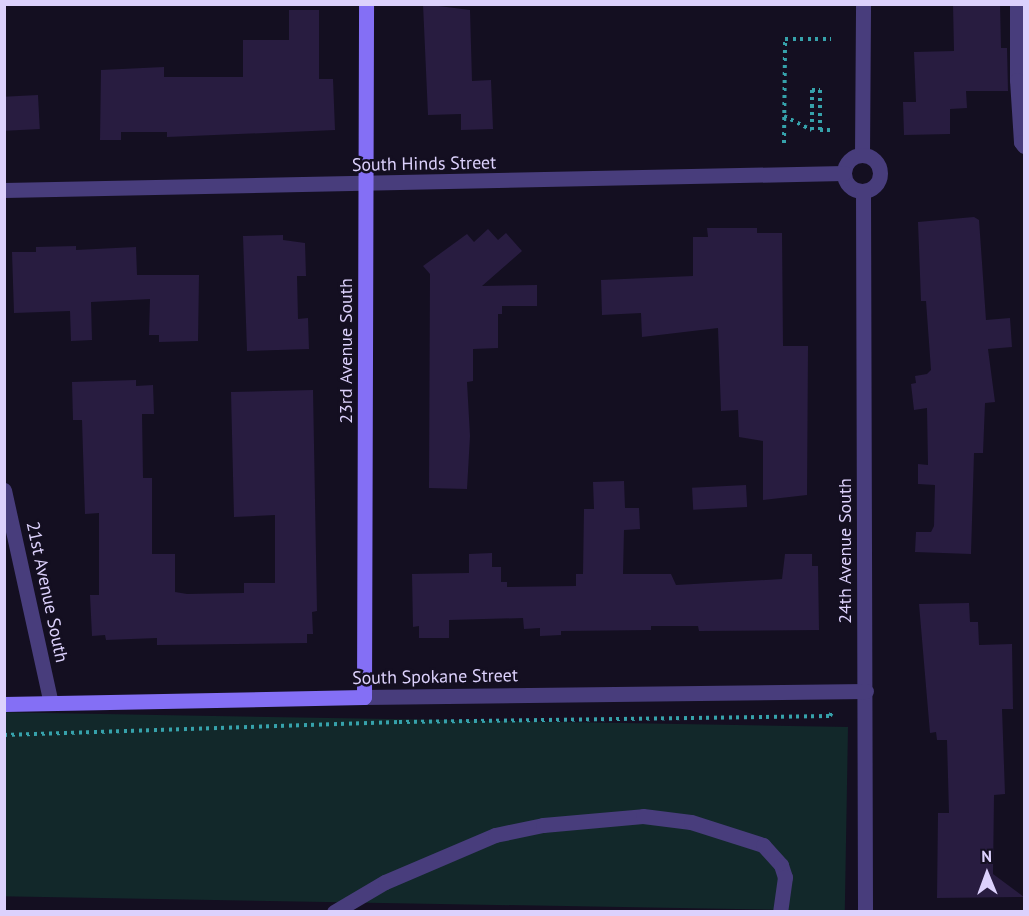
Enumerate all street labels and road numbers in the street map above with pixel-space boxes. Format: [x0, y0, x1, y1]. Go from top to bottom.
street label: South Hinds Street [352, 152, 496, 176]
street label: 23rd Avenue South [335, 278, 357, 424]
street label: 24th Avenue South [834, 478, 856, 624]
street label: 21st Avenue South [21, 519, 73, 665]
street label: South Spokane Street [352, 665, 518, 689]

